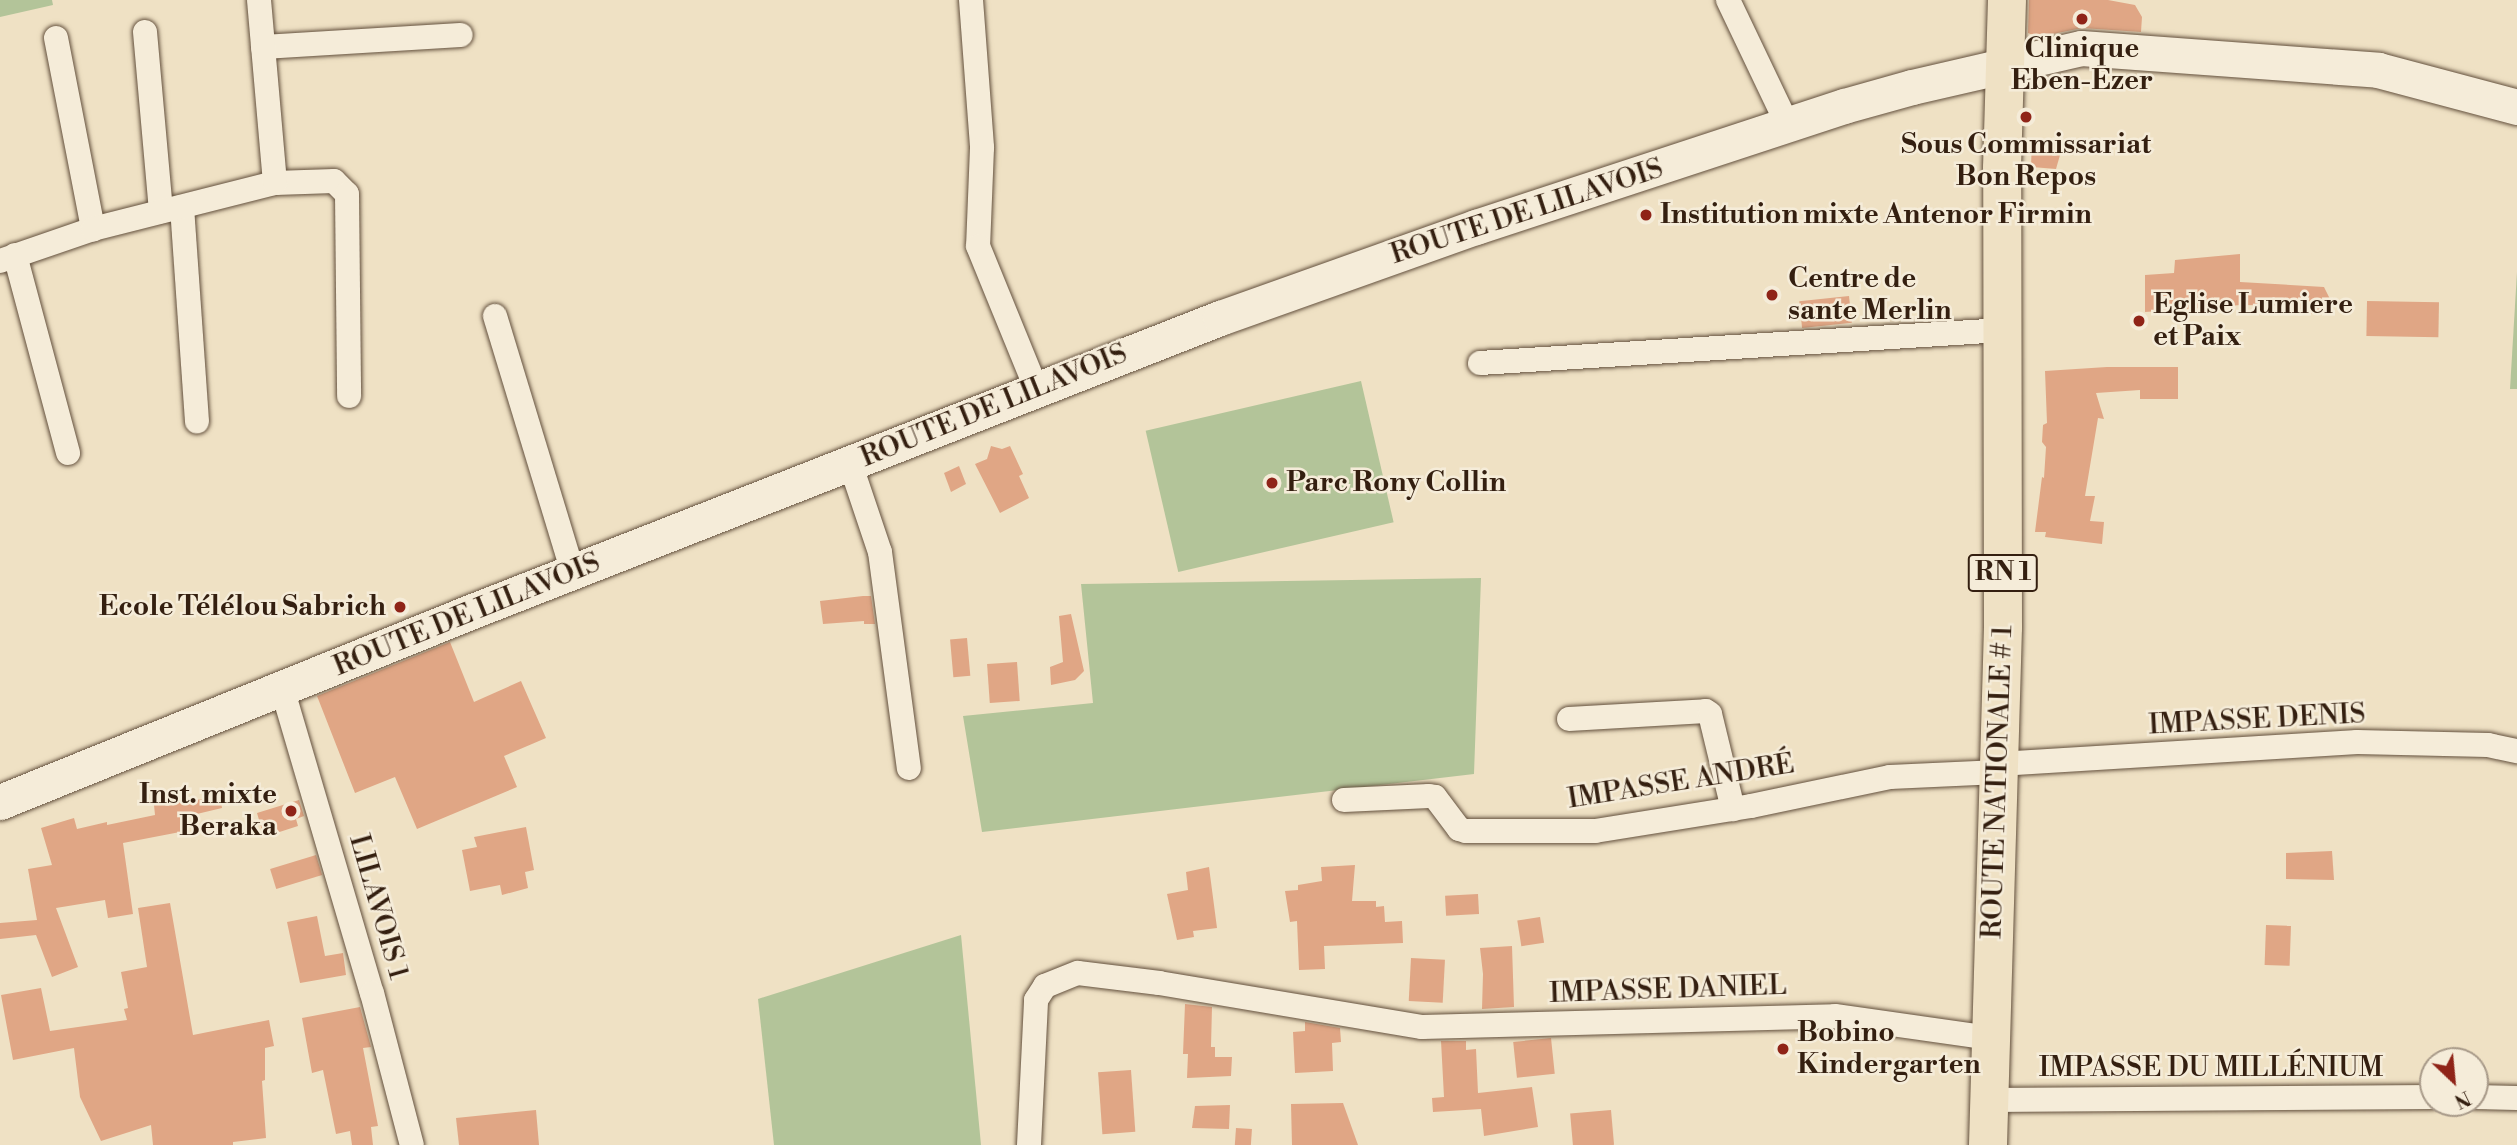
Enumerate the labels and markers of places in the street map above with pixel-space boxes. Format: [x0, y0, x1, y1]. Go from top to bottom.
marker: Clinique Eben-Ezer [2072, 9, 2092, 29]
place label: Clinique Eben-Ezer [2011, 32, 2153, 98]
marker: Sous Commissariat Bon Repos [2018, 109, 2034, 125]
place label: Sous Commissariat Bon Repos [1901, 128, 2151, 194]
place label: Institution mixte Antenor Firmin [1660, 198, 2092, 232]
marker: Institution mixte Antenor Firmin [1638, 207, 1654, 223]
place label: Centre de sante Merlin [1788, 262, 1952, 328]
marker: Centre de sante Merlin [1762, 285, 1782, 305]
place label: Eglise Lumiere et Paix [2153, 288, 2353, 354]
marker: Eglise Lumiere et Paix [2131, 313, 2147, 329]
place label: Parc Rony Collin [1286, 466, 1506, 500]
marker: Parc Rony Collin [1264, 475, 1280, 491]
place label: Ecole Télélou Sabrich [99, 590, 386, 624]
marker: Ecole Télélou Sabrich [392, 599, 408, 615]
place label: Inst. mixte Beraka [139, 778, 277, 844]
marker: Inst. mixte Beraka [283, 803, 299, 819]
place label: Bobino Kindergarten [1797, 1016, 1981, 1082]
marker: Bobino Kindergarten [1775, 1041, 1791, 1057]

